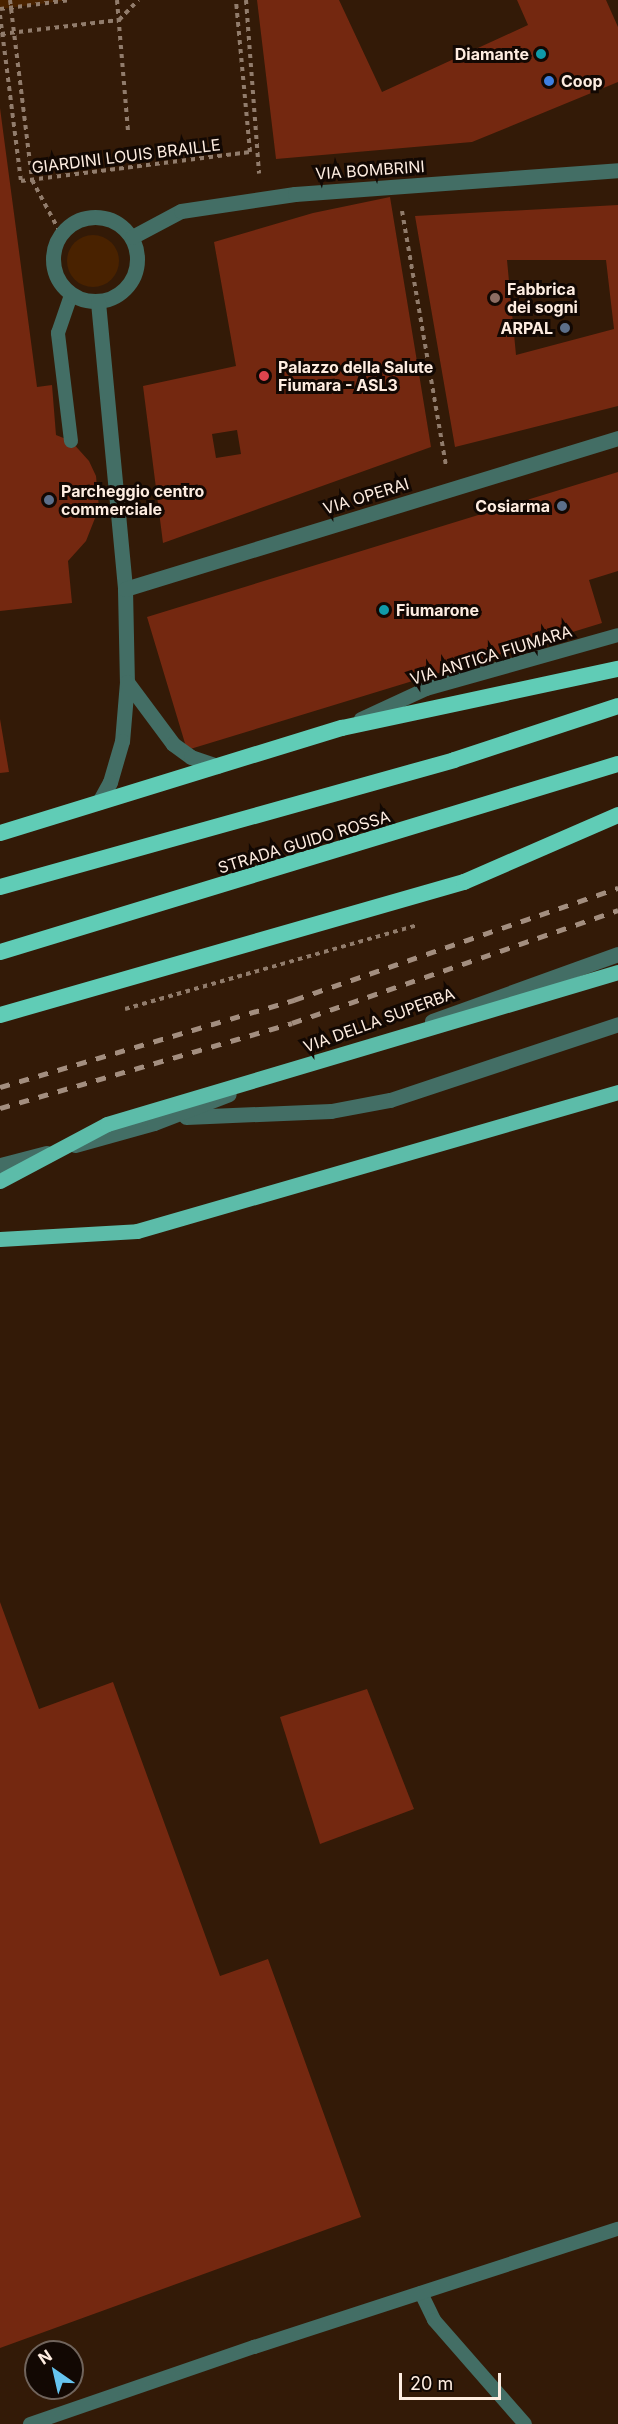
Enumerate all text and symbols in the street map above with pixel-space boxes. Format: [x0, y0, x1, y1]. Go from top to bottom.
place label: Diamante [455, 44, 529, 64]
marker: Diamante [534, 47, 548, 61]
place label: Coop [561, 71, 603, 91]
marker: Coop [542, 74, 556, 88]
street label: GIARDINI LOUIS BRAILLE [31, 135, 221, 177]
street label: VIA BOMBRINI [315, 157, 425, 183]
place label: Fabbrica dei sogni [507, 279, 578, 317]
marker: Fabbrica dei sogni [488, 291, 502, 305]
place label: ARPAL [501, 318, 553, 338]
marker: ARPAL [558, 321, 572, 335]
place label: Palazzo della Salute Fiumara - ASL3 [278, 357, 433, 395]
marker: Palazzo della Salute Fiumara - ASL3 [255, 367, 273, 385]
street label: VIA OPERAI [321, 474, 411, 518]
place label: Parcheggio centro commerciale [61, 481, 204, 519]
marker: Parcheggio centro commerciale [42, 493, 56, 507]
place label: Cosiarma [475, 496, 550, 516]
marker: Cosiarma [555, 499, 569, 513]
place label: Fiumarone [396, 600, 479, 620]
marker: Fiumarone [377, 603, 391, 617]
street label: VIA ANTICA FIUMARA [408, 621, 574, 689]
street label: STRADA GUIDO ROSSA [216, 807, 392, 877]
street label: VIA DELLA SUPERBA [301, 984, 457, 1056]
north arrow [24, 2340, 84, 2400]
text: N [34, 2345, 56, 2368]
scale bar [402, 2361, 504, 2399]
text: 20 m [410, 2373, 453, 2394]

